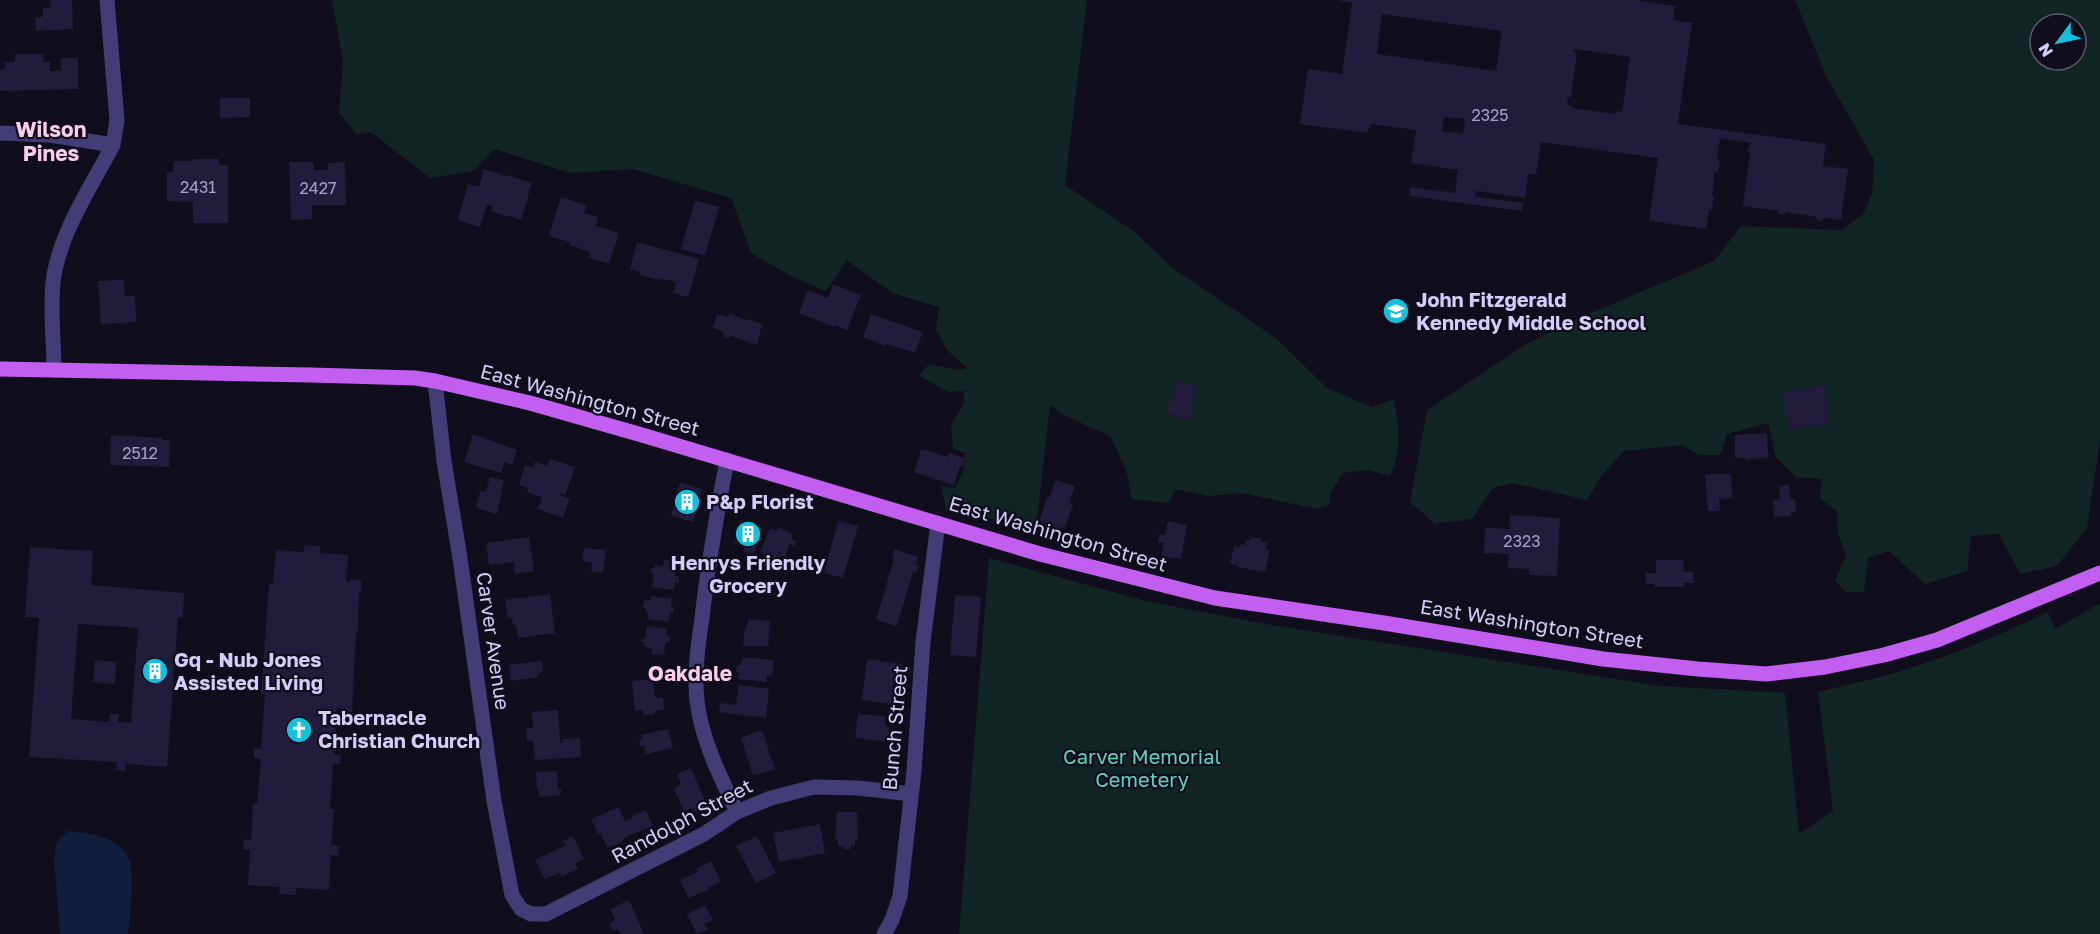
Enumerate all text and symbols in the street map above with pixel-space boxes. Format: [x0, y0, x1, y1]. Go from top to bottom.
north arrow [2028, 12, 2088, 72]
text: N [2034, 40, 2057, 61]
house number: 2325 [1471, 105, 1509, 125]
district label: Wilson Pines [16, 116, 86, 166]
house number: 2431 [180, 177, 216, 197]
house number: 2427 [300, 178, 336, 198]
place label: John Fitzgerald Kennedy Middle School [1416, 287, 1646, 334]
school or university icon: John Fitzgerald Kennedy Middle School [1381, 296, 1411, 326]
street label: East Washington Street [478, 358, 702, 440]
house number: 2512 [122, 443, 158, 463]
building icon: P&p Florist [672, 487, 702, 517]
place label: P&p Florist [706, 489, 814, 513]
street label: East Washington Street [946, 490, 1170, 576]
building icon: Henrys Friendly Grocery [733, 519, 763, 549]
house number: 2323 [1503, 531, 1541, 551]
place label: Henrys Friendly Grocery [670, 550, 826, 597]
street label: Carver Avenue [472, 570, 516, 711]
street label: East Washington Street [1419, 593, 1646, 653]
place label: Gq - Nub Jones Assisted Living [174, 647, 323, 694]
building icon: Gq - Nub Jones Assisted Living [140, 656, 170, 686]
district label: Oakdale [648, 660, 732, 686]
street label: Bunch Street [877, 665, 911, 791]
place label: Tabernacle Christian Church [318, 705, 480, 752]
church icon: Tabernacle Christian Church [284, 715, 314, 745]
park label: Carver Memorial Cemetery [1063, 744, 1221, 791]
street label: Randolph Street [607, 773, 756, 867]

